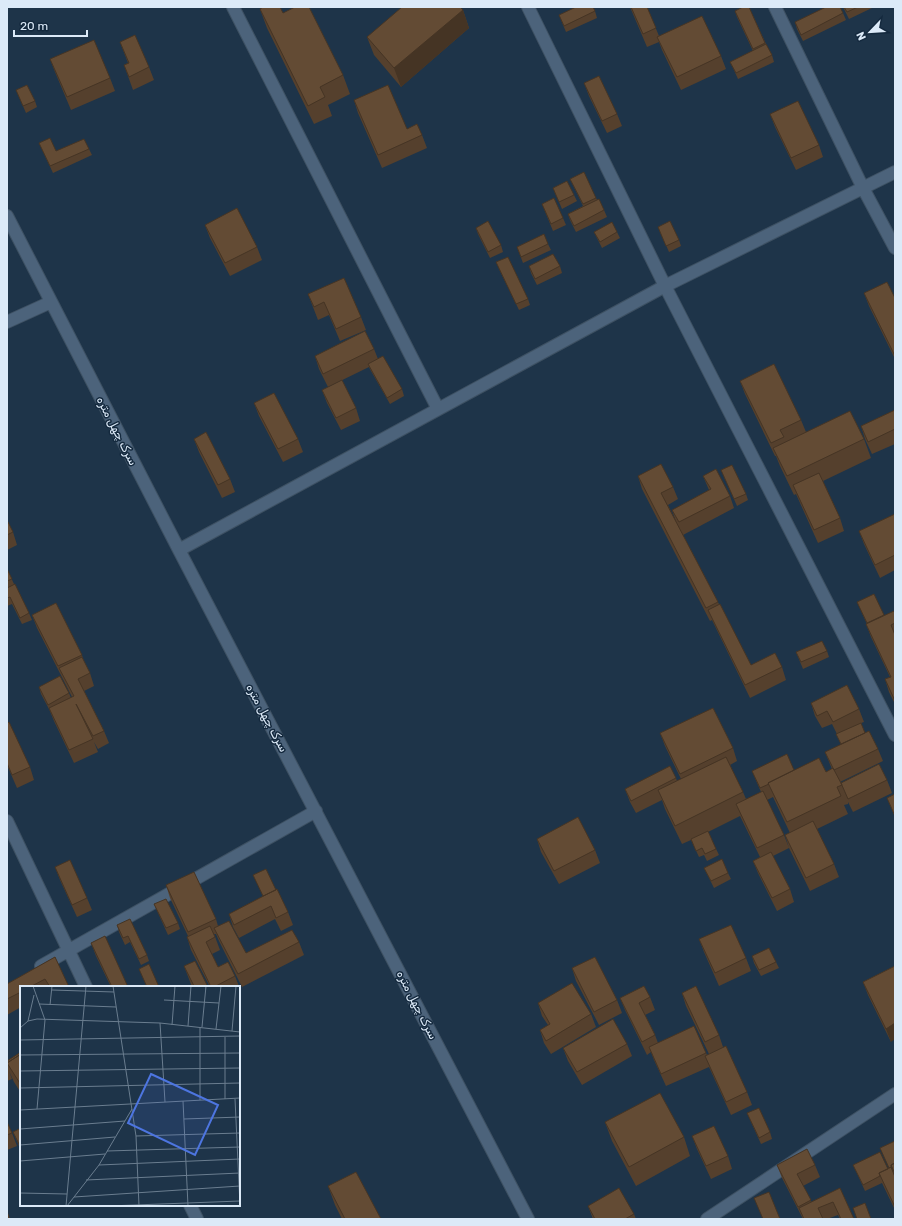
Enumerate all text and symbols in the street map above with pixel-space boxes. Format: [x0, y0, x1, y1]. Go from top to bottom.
scale bar [14, 12, 87, 38]
north arrow [850, 12, 890, 52]
text: 20 m [20, 19, 48, 33]
text: N [854, 30, 869, 42]
street label: سرک چهل متره [93, 394, 140, 468]
street label: سرک چهل متره [242, 681, 291, 755]
street label: سرک چهل متره [393, 968, 440, 1042]
inset map [20, 986, 240, 1206]

